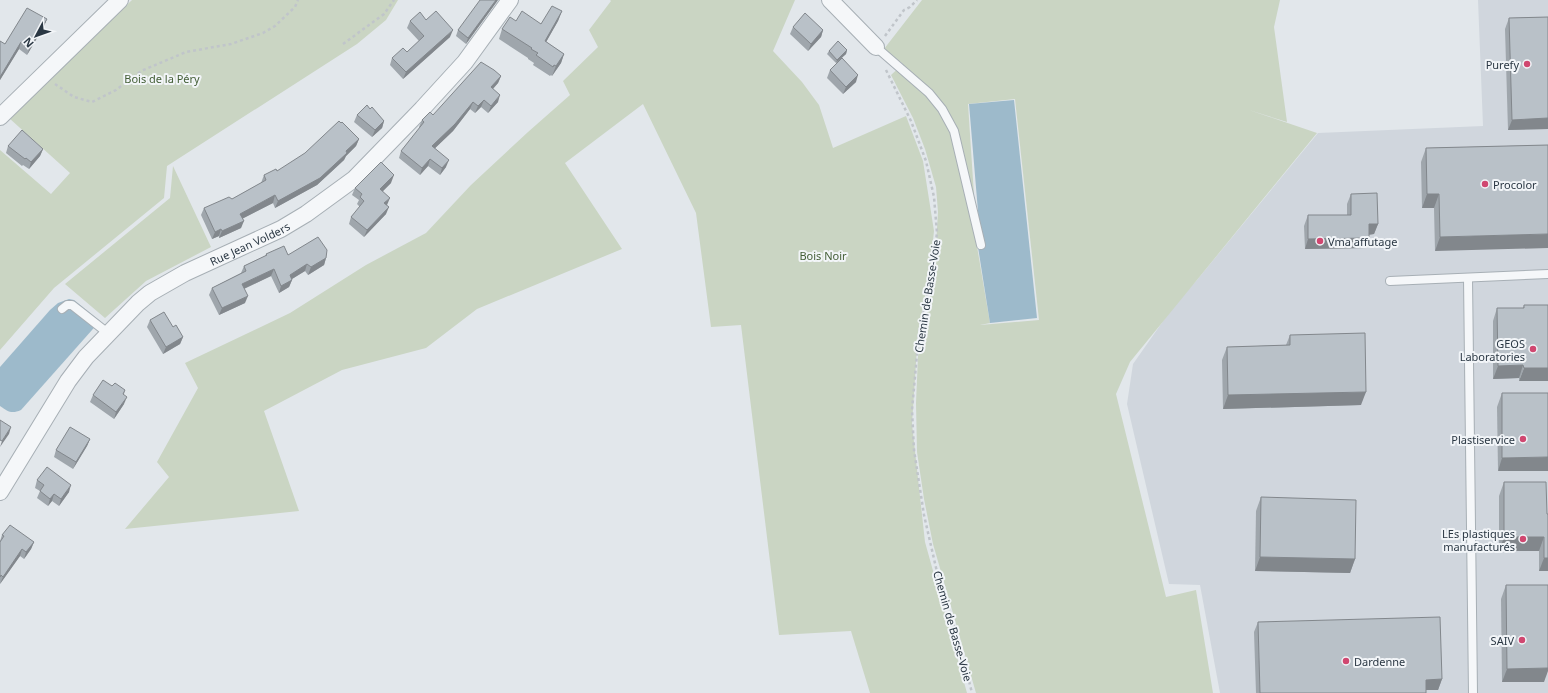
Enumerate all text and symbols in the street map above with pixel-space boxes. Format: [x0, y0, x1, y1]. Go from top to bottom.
north arrow [16, 16, 56, 56]
text: N [19, 35, 37, 51]
place label: Purefy [1486, 57, 1519, 72]
marker: Purefy [1522, 59, 1532, 69]
park label: Bois de la Péry [124, 71, 200, 86]
place label: Procolor [1493, 177, 1537, 192]
marker: Procolor [1480, 179, 1490, 189]
street label: Rue Jean Volders [207, 218, 292, 268]
place label: Vma affutage [1328, 234, 1397, 249]
marker: Vma affutage [1315, 236, 1325, 246]
street label: Chemin de Basse-Voie [911, 238, 943, 354]
park label: Bois Noir [799, 248, 847, 263]
place label: GEOS Laboratories [1460, 336, 1525, 364]
marker: GEOS Laboratories [1528, 344, 1538, 354]
place label: Plastiservice [1451, 432, 1515, 447]
marker: Plastiservice [1518, 434, 1528, 444]
place label: LEs plastiques manufacturés [1442, 526, 1515, 554]
marker: LEs plastiques manufacturés [1518, 534, 1528, 544]
street label: Chemin de Basse-Voie [930, 569, 976, 683]
place label: SAIV [1491, 633, 1514, 648]
marker: SAIV [1517, 635, 1527, 645]
place label: Dardenne [1354, 654, 1405, 669]
marker: Dardenne [1341, 656, 1351, 666]

